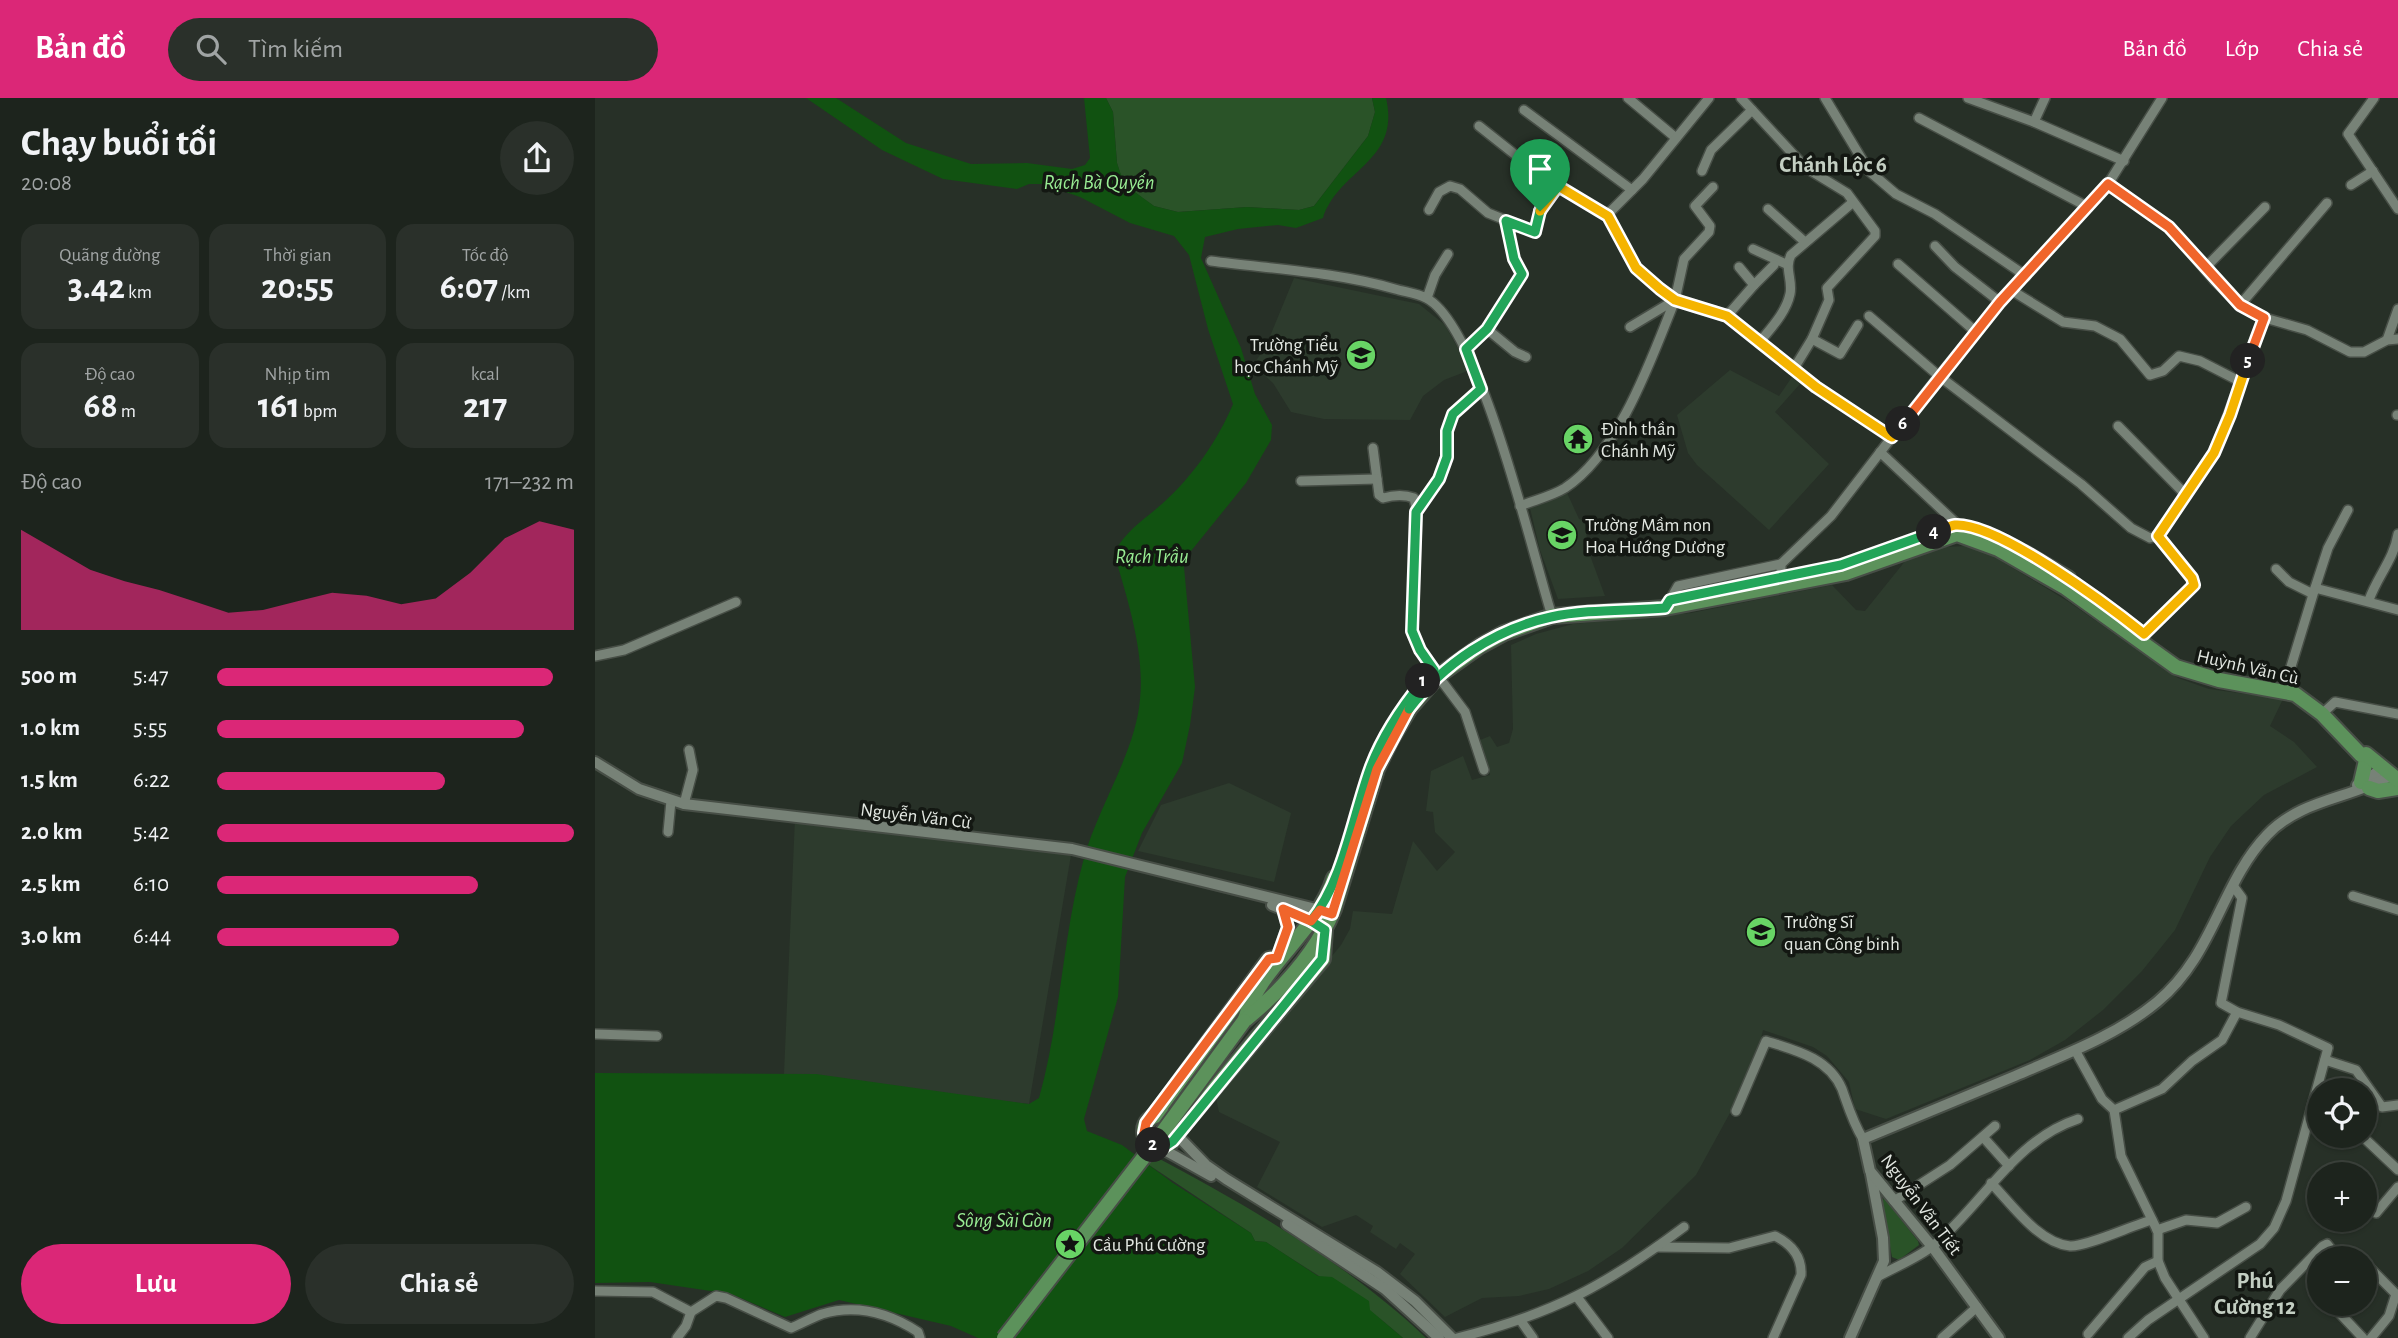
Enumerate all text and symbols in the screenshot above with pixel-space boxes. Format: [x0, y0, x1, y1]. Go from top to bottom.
search box [168, 18, 658, 81]
icon: search [192, 30, 230, 68]
text: Bản đồ [35, 32, 126, 65]
text: Tìm kiếm [248, 36, 343, 62]
text: Bản đồ [2122, 37, 2187, 61]
text: Lớp [2225, 37, 2259, 61]
text: Chia sẻ [2297, 37, 2363, 61]
button: share [500, 121, 574, 195]
text: Chạy buổi tối [21, 125, 217, 163]
pin [1510, 139, 1570, 211]
icon: arrive [1521, 150, 1559, 188]
district label: Chánh Lộc 6 [1779, 154, 1887, 177]
text: 20:08 [21, 172, 72, 195]
water label: Rạch Bà Quyến [1043, 172, 1155, 193]
text: Quãng đường [59, 246, 160, 265]
text: Thời gian [263, 246, 332, 265]
text: Tốc độ [462, 246, 509, 265]
text: 3.42 [68, 270, 125, 305]
text: 20:55 [261, 270, 334, 305]
text: 6:07 [440, 270, 498, 305]
text: km [125, 283, 152, 302]
text: /km [498, 283, 531, 302]
place label: Trường Tiểu học Chánh Mỹ [1234, 335, 1338, 377]
school or university icon: Trường Tiểu học Chánh Mỹ [1344, 338, 1378, 372]
pin: 5 [2231, 344, 2265, 378]
text: 5 [2243, 351, 2252, 370]
text: Độ cao [85, 365, 135, 384]
text: Nhịp tim [264, 365, 331, 384]
text: kcal [471, 365, 500, 384]
text: 68 [84, 389, 118, 424]
text: 161 [258, 389, 300, 424]
text: 217 [463, 389, 507, 424]
text: m [118, 402, 136, 421]
text: bpm [300, 402, 337, 421]
pin: 6 [1885, 406, 1921, 442]
text: 6 [1898, 414, 1907, 433]
place label: Đình thần Chánh Mỹ [1601, 420, 1675, 461]
temple icon: Đình thần Chánh Mỹ [1561, 422, 1595, 456]
text: Độ cao [21, 471, 82, 494]
text: 171–232 m [485, 471, 574, 494]
pin: 4 [1917, 514, 1951, 550]
place label: Trường Mầm non Hoa Hướng Dương [1585, 516, 1726, 557]
school or university icon: Trường Mầm non Hoa Hướng Dương [1545, 518, 1579, 552]
text: 4 [1929, 522, 1938, 541]
water label: Rạch Trầu [1115, 546, 1189, 567]
street label: Huỳnh Văn Cù [2195, 647, 2301, 688]
pin: 1 [1405, 664, 1441, 698]
text: 500 m [21, 665, 77, 688]
text: 5:47 [133, 665, 169, 688]
text: 1 [1419, 671, 1426, 690]
text: 1.0 km [21, 717, 80, 740]
text: 5:55 [133, 717, 167, 740]
text: 1.5 km [21, 769, 78, 792]
text: 6:22 [133, 769, 170, 792]
street label: Nguyễn Văn Cừ [859, 799, 973, 833]
text: 2.0 km [21, 821, 83, 844]
text: 5:42 [133, 821, 169, 844]
text: 2.5 km [21, 873, 80, 896]
text: 6:10 [133, 873, 169, 896]
place label: Trường Sĩ quan Công binh [1784, 913, 1900, 954]
school or university icon: Trường Sĩ quan Công binh [1744, 915, 1778, 949]
text: 3.0 km [21, 925, 82, 948]
text: 6:44 [133, 925, 171, 948]
map controls [2307, 1078, 2377, 1316]
button: locate [2307, 1078, 2377, 1148]
pin: 2 [1135, 1128, 1171, 1162]
text: 2 [1148, 1135, 1157, 1154]
street label: Nguyễn Văn Tiết [1877, 1150, 1966, 1259]
button: + [2307, 1162, 2377, 1232]
water label: Sông Sài Gòn [956, 1210, 1052, 1231]
place icon: Cầu Phú Cường [1053, 1227, 1087, 1261]
place label: Cầu Phú Cường [1093, 1236, 1206, 1255]
button: Lưu [21, 1244, 291, 1324]
button: Chia sẻ [305, 1244, 574, 1324]
button: − [2307, 1246, 2377, 1316]
district label: Phú Cường 12 [2214, 1270, 2296, 1319]

